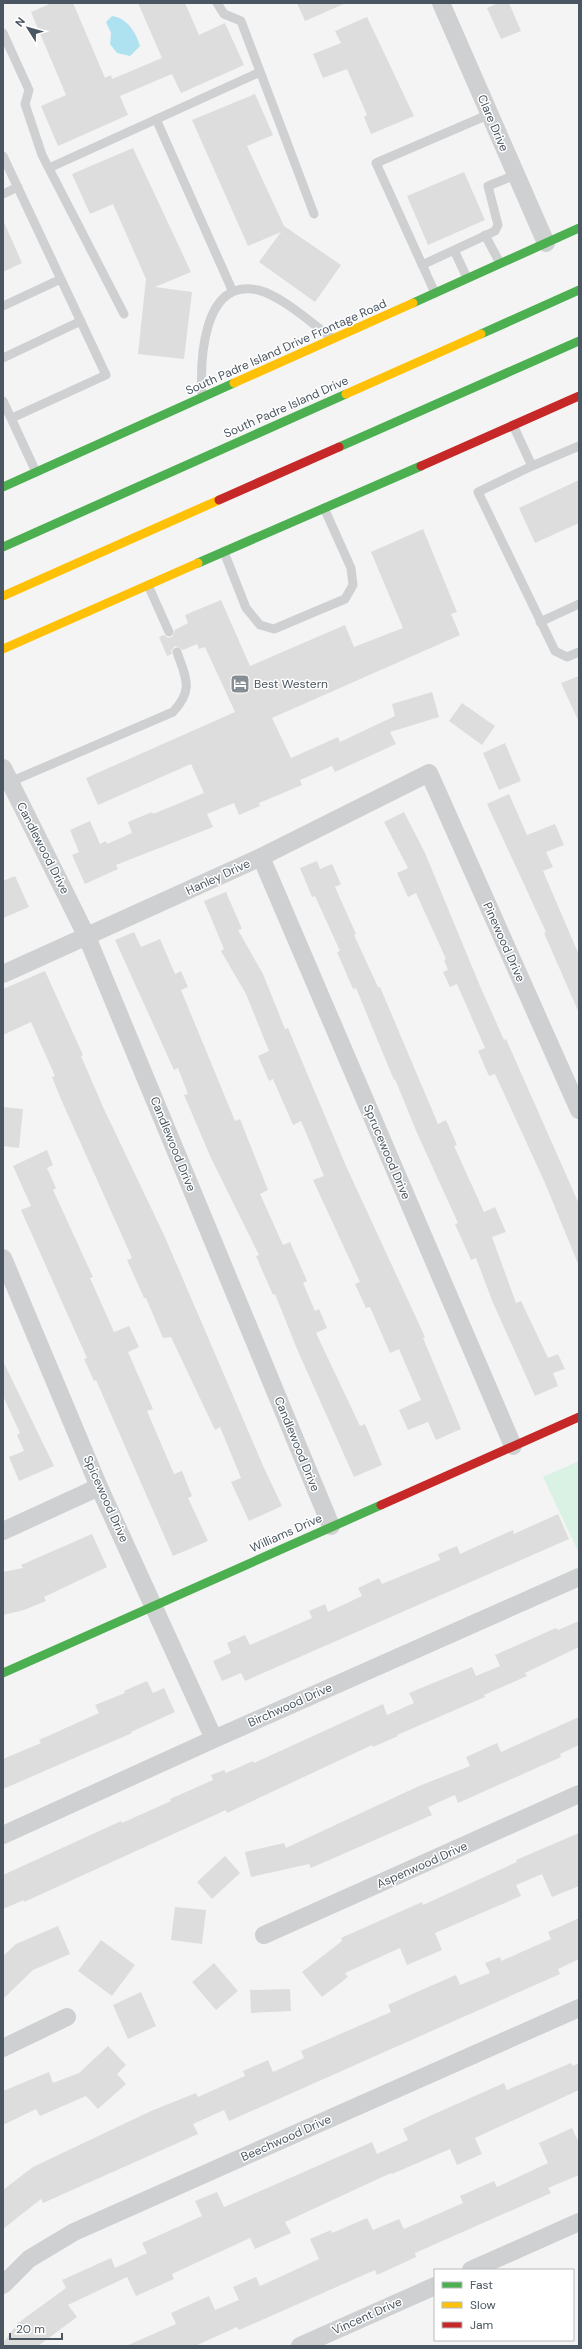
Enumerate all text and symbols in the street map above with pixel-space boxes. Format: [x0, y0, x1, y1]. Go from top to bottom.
north arrow [8, 8, 48, 48]
text: N [12, 15, 28, 29]
street label: Clare Drive [474, 92, 512, 154]
street label: South Padre Island Drive Frontage Road [183, 295, 389, 399]
street label: South Padre Island Drive [221, 372, 351, 442]
hotel icon: Best Western [229, 673, 251, 695]
place label: Best Western [254, 676, 328, 692]
street label: Candlewood Drive [13, 799, 73, 897]
street label: Hanley Drive [183, 855, 253, 899]
street label: Pinewood Drive [479, 900, 529, 985]
street label: Candlewood Drive [147, 1094, 199, 1194]
street label: Sprucewood Drive [360, 1102, 414, 1202]
street label: Candlewood Drive [271, 1394, 323, 1494]
street label: Spicewood Drive [80, 1453, 132, 1545]
street label: Williams Drive [247, 1510, 325, 1556]
street label: Birchwood Drive [245, 1679, 335, 1731]
street label: Aspenwood Drive [374, 1838, 470, 1892]
street label: Beechwood Drive [238, 2111, 334, 2165]
legend [434, 2269, 574, 2341]
text: Fast [470, 2277, 493, 2293]
street label: Vincent Drive [330, 2293, 405, 2338]
text: Slow [470, 2297, 496, 2313]
scale bar [10, 2315, 62, 2341]
text: Jam [470, 2317, 493, 2333]
text: 20 m [16, 2321, 45, 2337]

